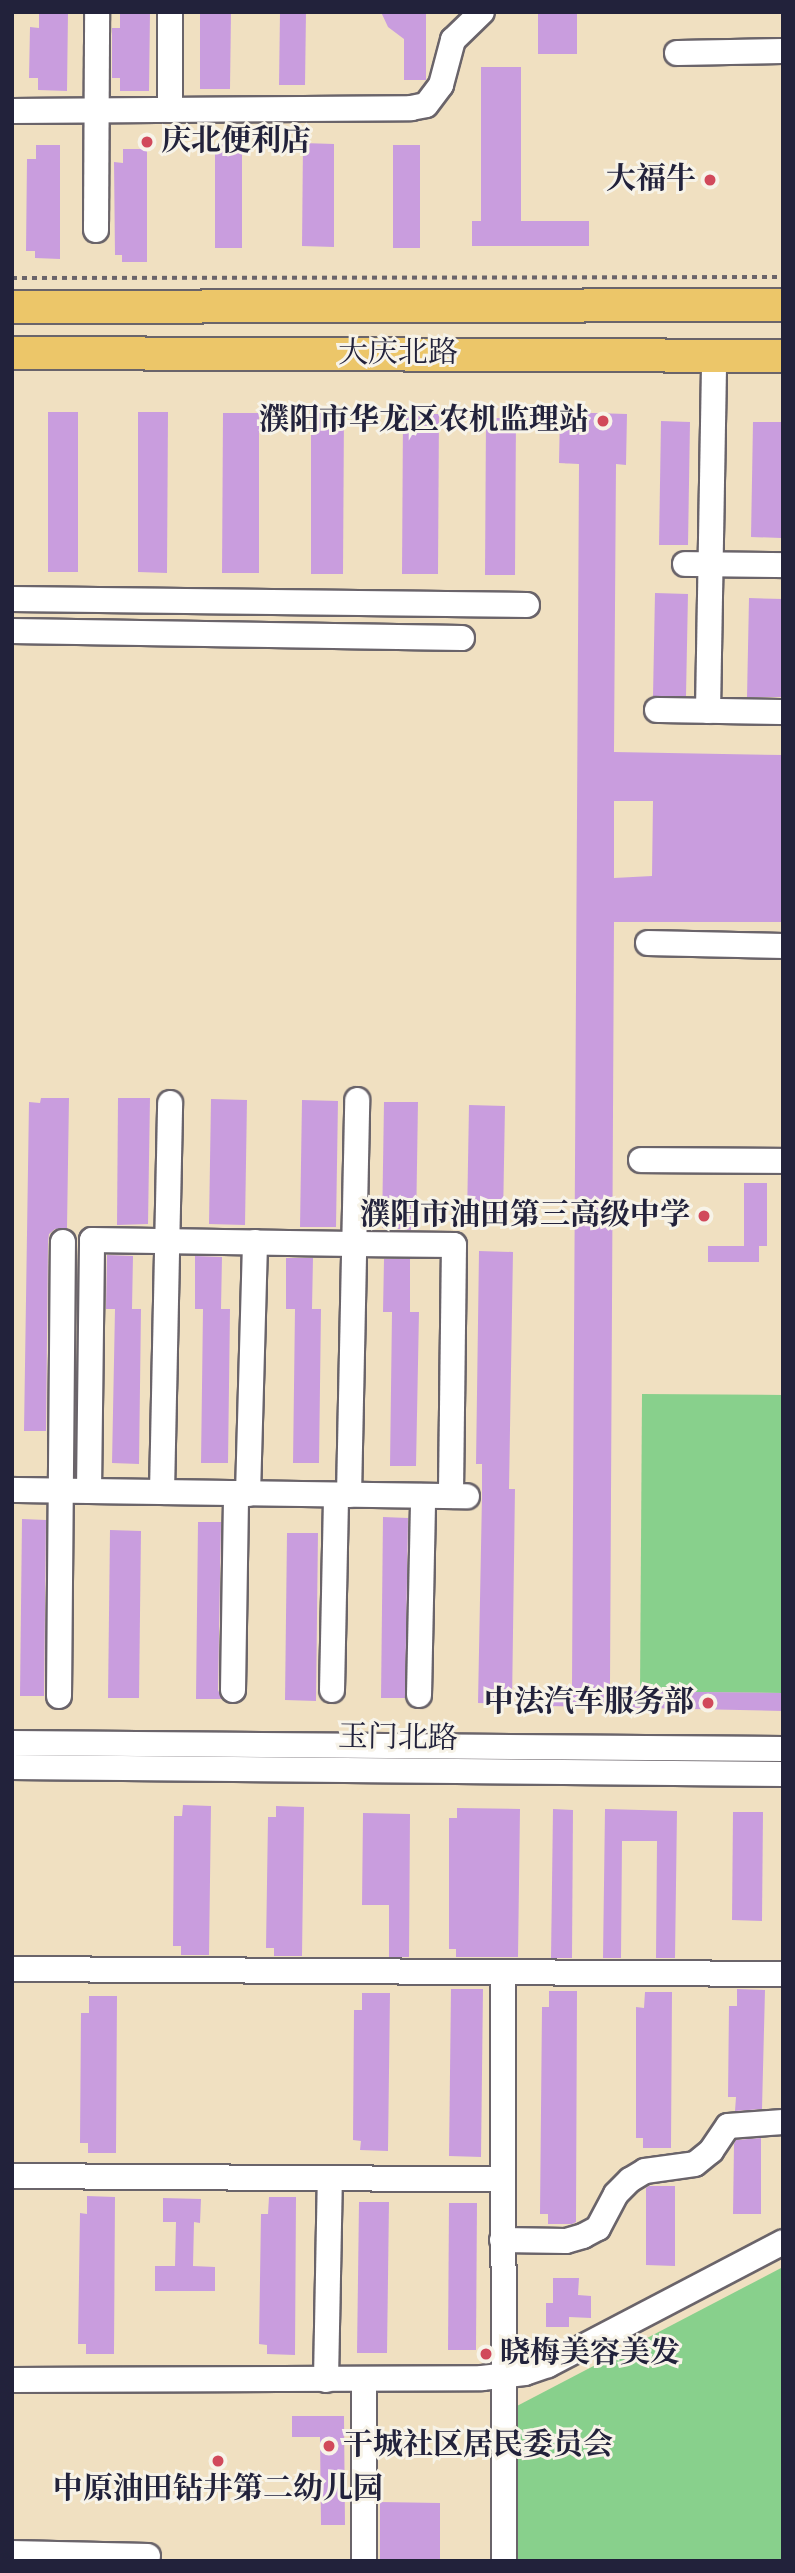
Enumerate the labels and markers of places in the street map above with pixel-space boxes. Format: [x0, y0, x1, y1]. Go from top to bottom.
place label: 庆北便利店 [161, 124, 311, 160]
marker: 庆北便利店 [139, 134, 155, 150]
place label: 大福牛 [606, 162, 696, 198]
marker: 大福牛 [702, 172, 718, 188]
place label: 濮阳市华龙区农机监理站 [259, 403, 589, 439]
marker: 濮阳市华龙区农机监理站 [595, 413, 611, 429]
place label: 濮阳市油田第三高级中学 [360, 1198, 690, 1234]
marker: 濮阳市油田第三高级中学 [696, 1208, 712, 1224]
place label: 中法汽车服务部 [484, 1685, 694, 1721]
marker: 中法汽车服务部 [700, 1695, 716, 1711]
place label: 晓梅美容美发 [500, 2336, 680, 2372]
marker: 晓梅美容美发 [478, 2346, 494, 2362]
place label: 干城社区居民委员会 [343, 2428, 613, 2464]
marker: 干城社区居民委员会 [321, 2438, 337, 2454]
marker: 中原油田钻井第二幼儿园 [210, 2453, 226, 2469]
place label: 中原油田钻井第二幼儿园 [53, 2472, 383, 2508]

